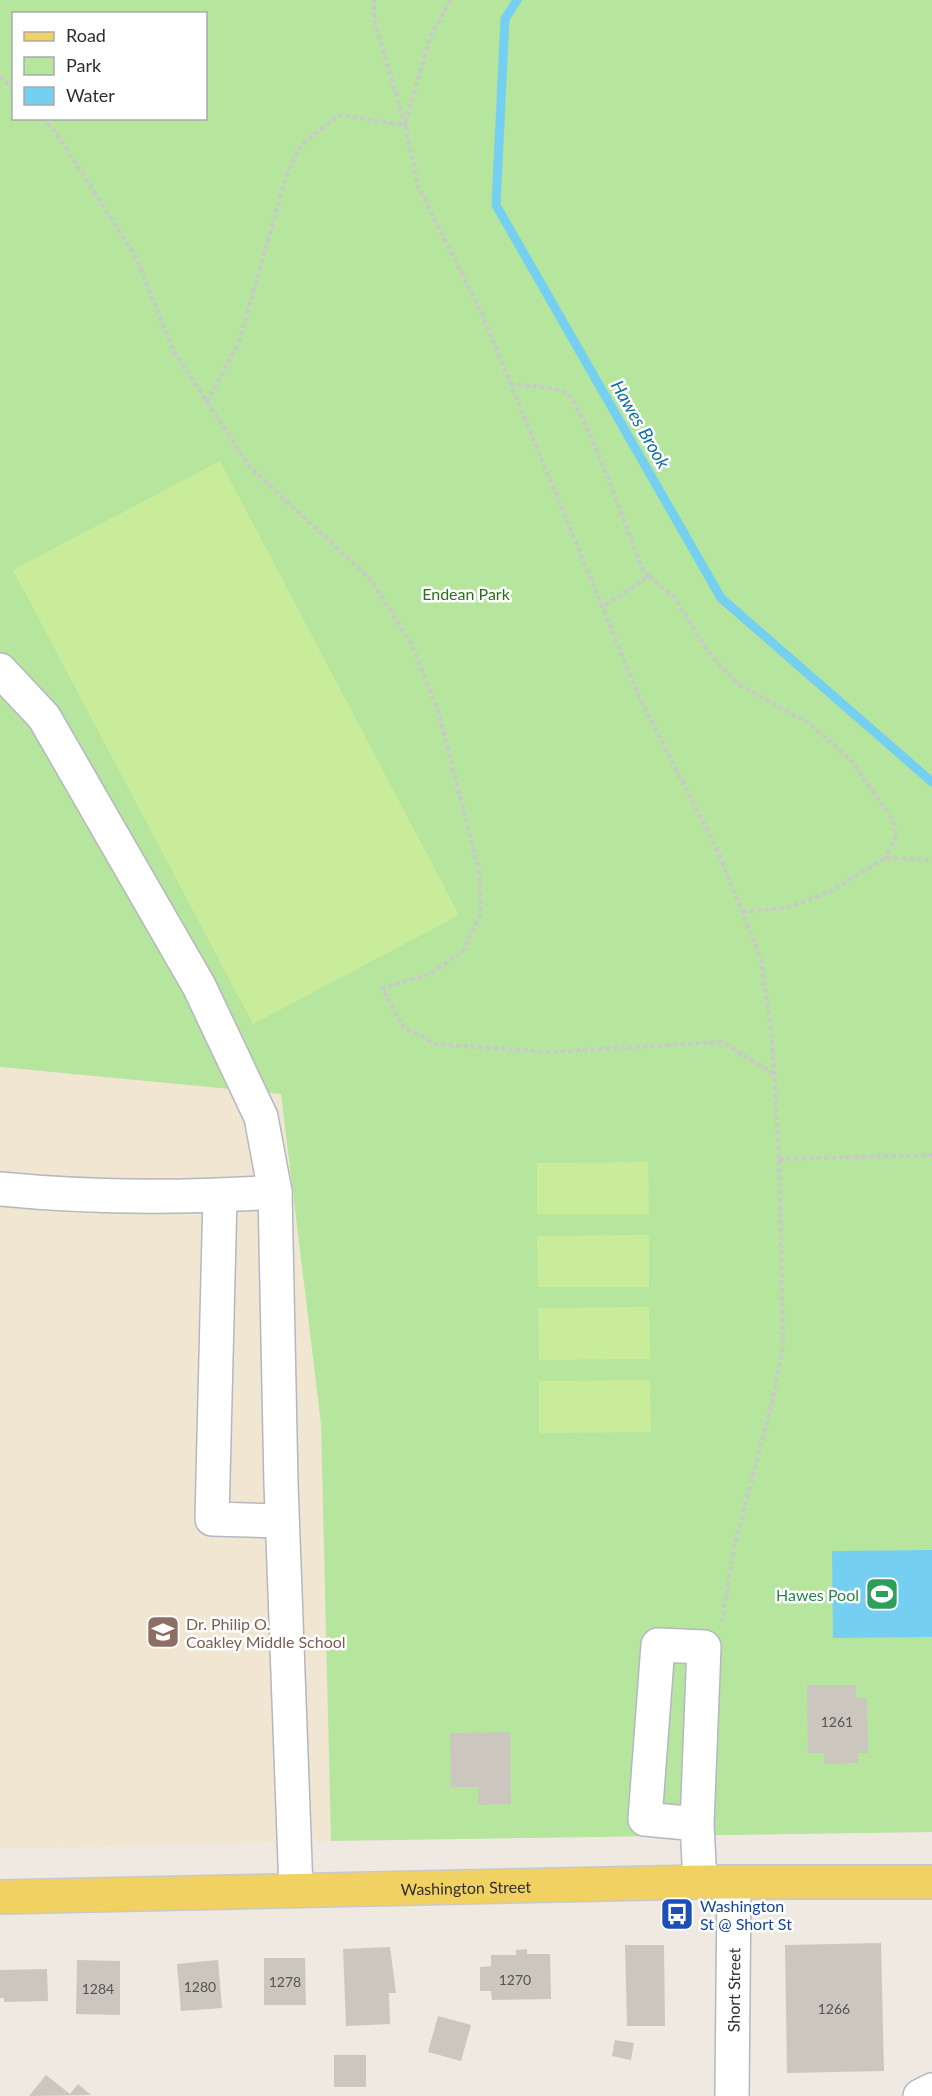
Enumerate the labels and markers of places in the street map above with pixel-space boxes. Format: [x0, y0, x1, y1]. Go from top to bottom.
sports icon: Hawes Pool [864, 1576, 900, 1612]
place label: Hawes Pool [776, 1585, 859, 1604]
school or university icon: Dr. Philip O. Coakley Middle School [145, 1614, 181, 1650]
place label: Dr. Philip O. Coakley Middle School [186, 1614, 346, 1651]
bus stop icon: Washington St @ Short St [659, 1896, 695, 1932]
place label: Washington St @ Short St [700, 1896, 792, 1933]

